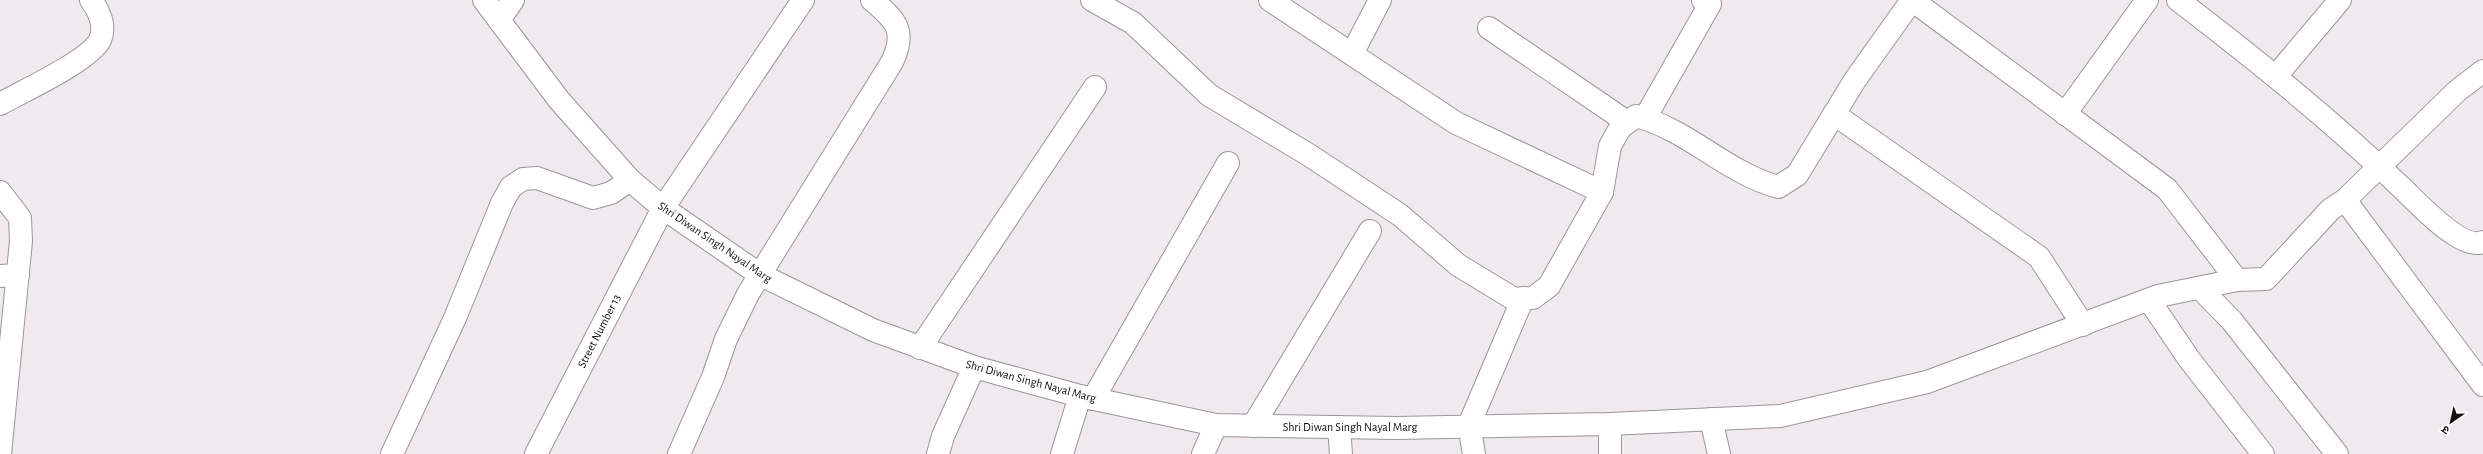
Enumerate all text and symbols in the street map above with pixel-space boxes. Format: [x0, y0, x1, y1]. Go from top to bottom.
street label: Shri Diwan Singh Nayal Marg [655, 199, 774, 286]
street label: Street Number 13 [575, 292, 623, 370]
street label: Shri Diwan Singh Nayal Marg [964, 358, 1098, 405]
north arrow [2431, 402, 2471, 442]
street label: Shri Diwan Singh Nayal Marg [1283, 421, 1417, 434]
text: उ [2439, 423, 2451, 436]

